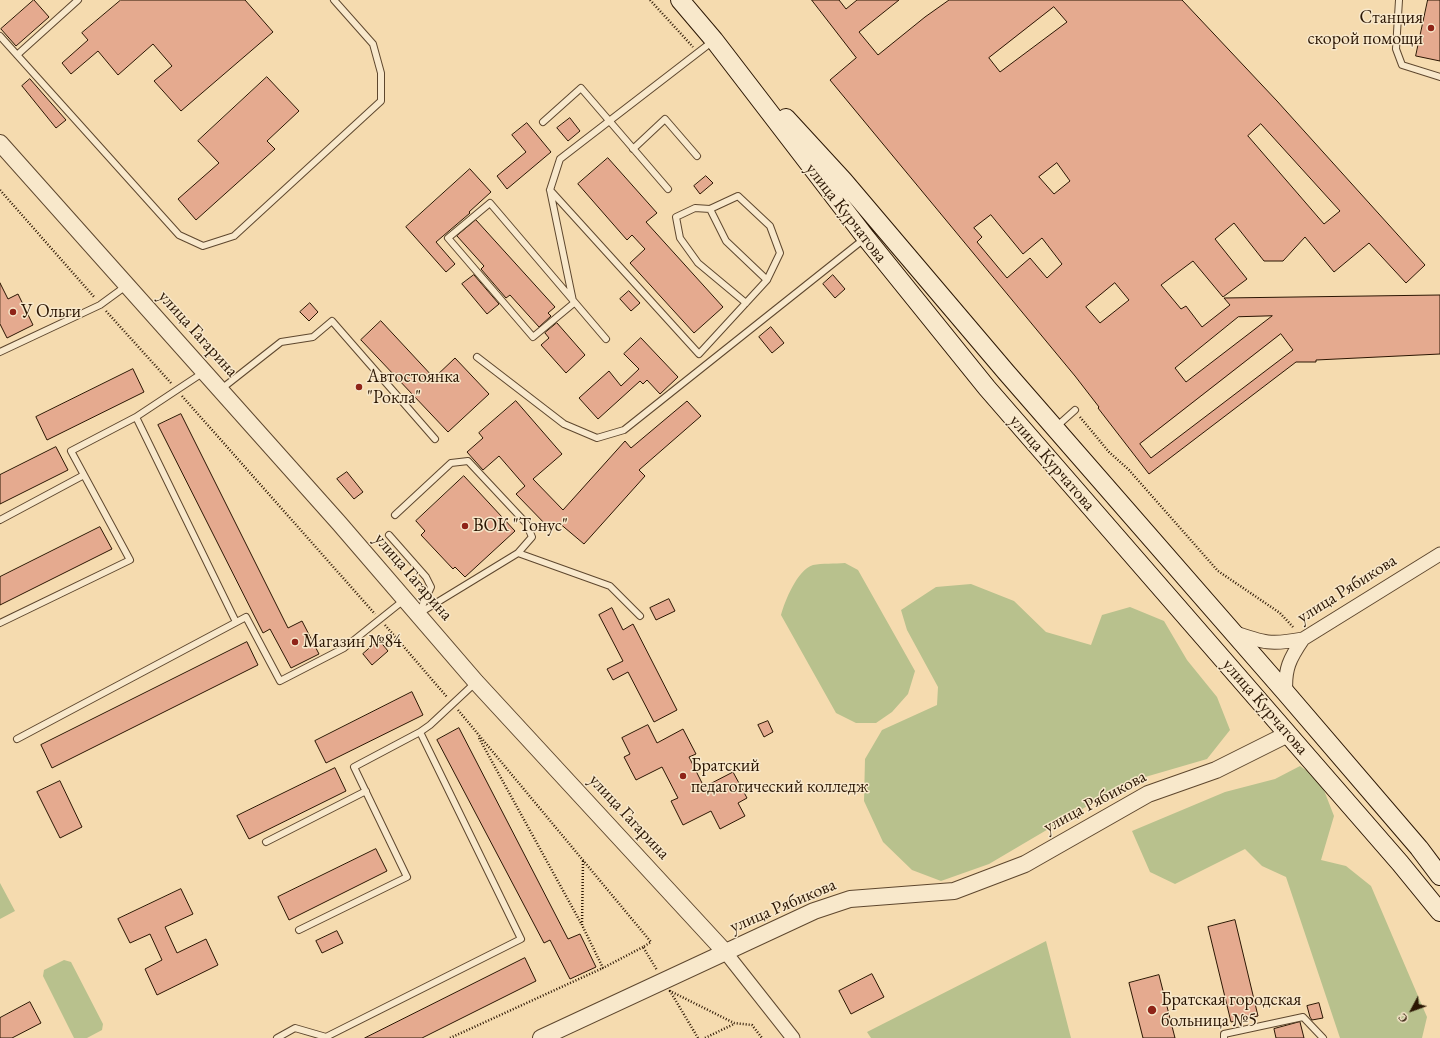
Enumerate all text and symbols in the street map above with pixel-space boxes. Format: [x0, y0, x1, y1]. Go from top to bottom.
place label: Станция скорой помощи [1308, 7, 1423, 50]
marker: Станция скорой помощи [1426, 23, 1436, 33]
street label: улица Курчатова [800, 159, 892, 267]
street label: улица Гагарина [153, 286, 243, 382]
place label: У Ольги [21, 301, 81, 323]
marker: У Ольги [8, 307, 18, 317]
place label: Автостоянка "Рокла" [367, 366, 460, 408]
marker: Автостоянка "Рокла" [354, 382, 364, 392]
street label: улица Курчатова [1004, 410, 1100, 516]
place label: ВОК "Тонус" [473, 515, 568, 537]
marker: ВОК "Тонус" [460, 521, 470, 531]
street label: улица Гагарина [369, 529, 457, 625]
street label: улица Рябикова [1293, 550, 1401, 628]
place label: Магазин №84 [303, 631, 402, 653]
marker: Магазин №84 [290, 637, 300, 647]
street label: улица Курчатова [1217, 654, 1313, 760]
place label: Братский педагогический колледж [691, 755, 869, 798]
street label: улица Рябикова [1040, 766, 1150, 838]
street label: улица Гагарина [584, 770, 674, 864]
marker: Братский педагогический колледж [678, 771, 688, 781]
street label: улица Рябикова [727, 874, 839, 938]
place label: Братская городская больница №5 [1161, 989, 1301, 1032]
north arrow [1392, 990, 1432, 1030]
marker: Братская городская больница №5 [1146, 1004, 1158, 1016]
text: С [1395, 1010, 1411, 1025]

